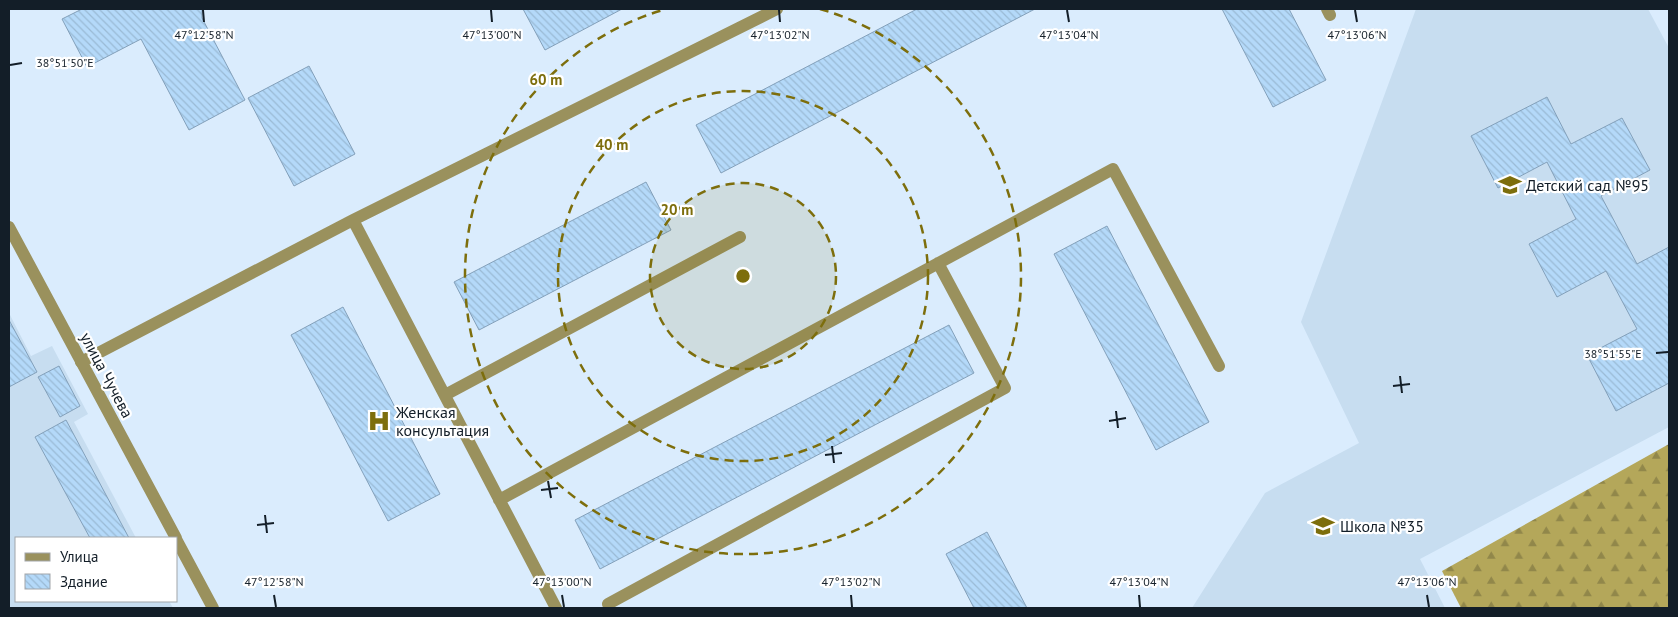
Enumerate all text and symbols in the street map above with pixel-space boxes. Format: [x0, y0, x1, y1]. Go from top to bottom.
text: 47°12'58"N [174, 27, 234, 42]
text: 47°13'00"N [462, 27, 522, 42]
text: 47°13'02"N [750, 27, 810, 42]
text: 47°13'04"N [1039, 27, 1099, 42]
text: 47°13'06"N [1327, 27, 1387, 42]
text: 38°51'50"E [36, 55, 94, 70]
text: 60 m [530, 70, 562, 89]
text: 40 m [596, 135, 628, 154]
school or university icon: Детский сад №95 [1497, 172, 1523, 198]
place label: Детский сад №95 [1526, 175, 1649, 195]
text: 20 m [661, 200, 693, 219]
centre of rings [734, 267, 752, 285]
street label: улица Чучева [76, 329, 138, 421]
text: 38°51'55"E [1584, 346, 1642, 361]
place label: Женская консультация [395, 402, 489, 440]
hospital icon: Женская консультация [366, 408, 392, 434]
school or university icon: Школа №35 [1310, 513, 1336, 539]
place label: Школа №35 [1340, 516, 1424, 536]
legend [15, 537, 178, 602]
text: Улица [60, 547, 98, 566]
text: Здание [60, 572, 108, 591]
text: 47°12'58"N [244, 574, 304, 589]
text: 47°13'00"N [532, 574, 592, 589]
text: 47°13'02"N [821, 574, 881, 589]
text: 47°13'04"N [1109, 574, 1169, 589]
text: 47°13'06"N [1397, 574, 1457, 589]

